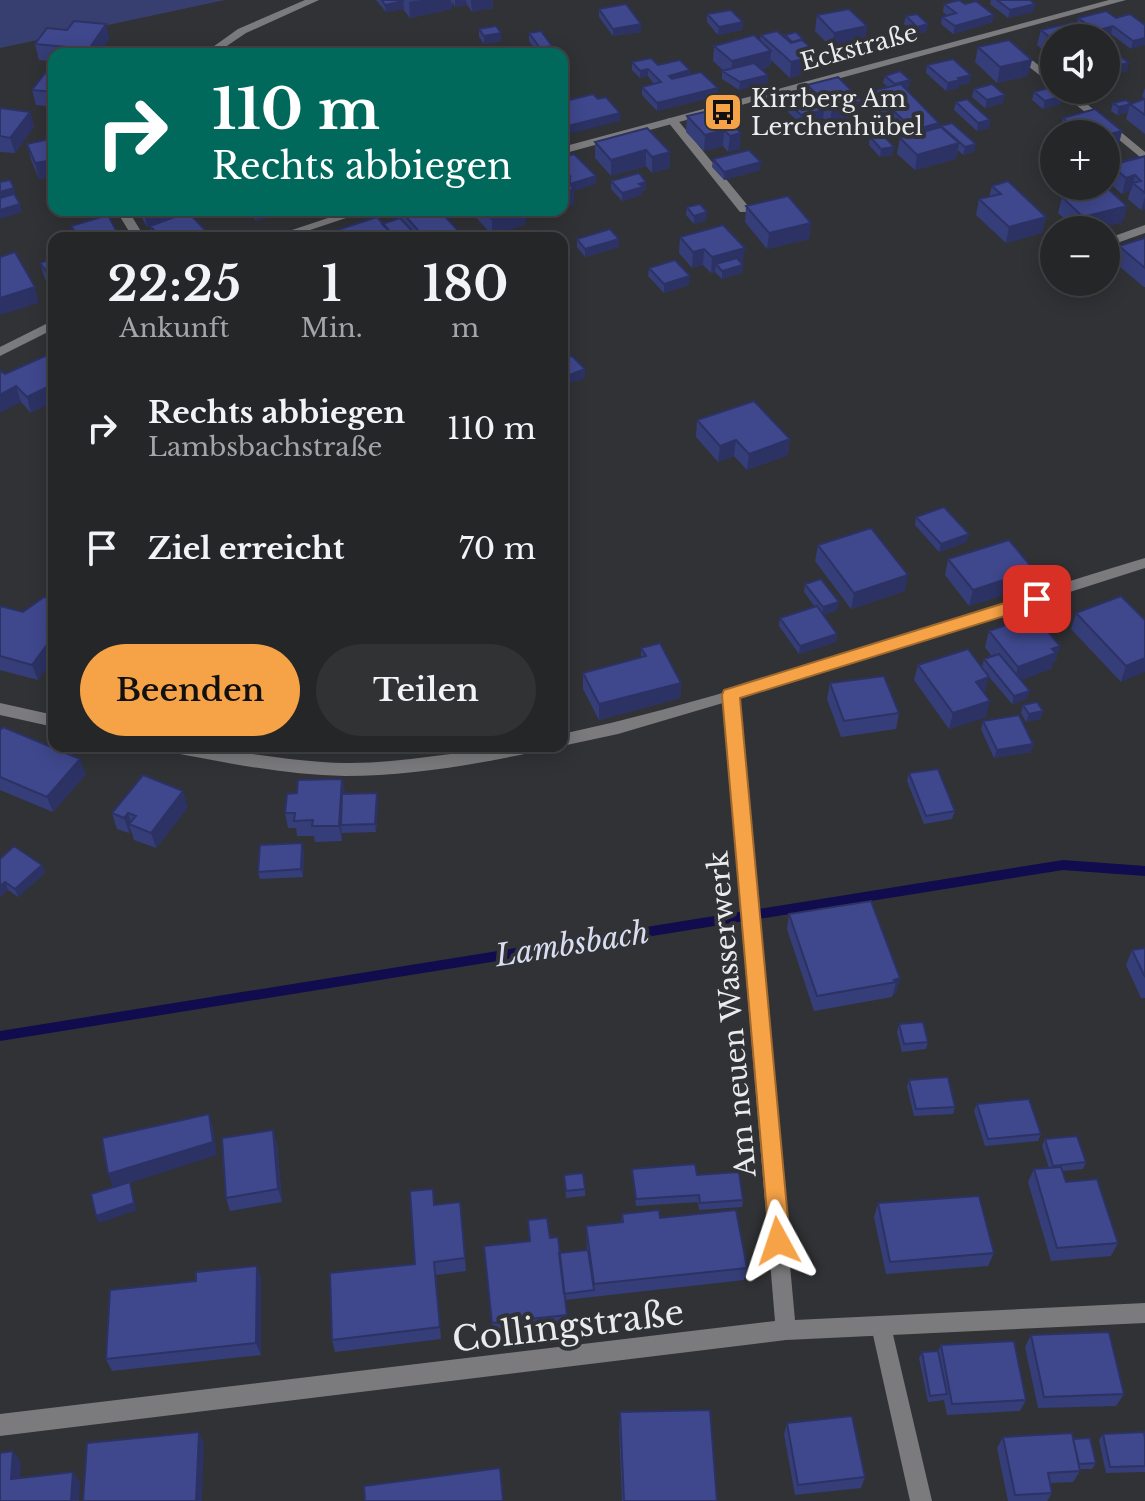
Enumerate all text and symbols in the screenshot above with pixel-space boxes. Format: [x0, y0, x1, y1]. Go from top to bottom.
street label: Eckstraße [797, 17, 921, 77]
map controls [1040, 24, 1120, 296]
button: sound [1040, 24, 1120, 104]
text: 110 m [212, 75, 380, 144]
icon: right [80, 80, 184, 184]
place label: Kirrberg Am Lerchenhübel [751, 84, 923, 141]
bus stop icon: Kirrberg Am Lerchenhübel [702, 91, 744, 133]
button: + [1040, 120, 1120, 200]
text: Rechts abbiegen [212, 144, 512, 189]
button: − [1040, 216, 1120, 296]
text: 22:25 [107, 254, 241, 314]
text: 1 [321, 254, 342, 314]
text: 180 [422, 254, 509, 314]
text: Ankunft [119, 312, 229, 344]
text: Min. [301, 312, 363, 344]
text: m [451, 312, 479, 344]
text: Rechts abbiegen [148, 394, 405, 431]
icon: right [80, 406, 124, 450]
text: 110 m [447, 410, 536, 447]
text: Lambsbachstraße [148, 431, 382, 463]
icon: arrive [80, 526, 124, 570]
text: Ziel erreicht [148, 530, 344, 567]
text: 70 m [459, 530, 536, 567]
pin [1003, 565, 1071, 633]
icon: arrive [1015, 577, 1059, 621]
button: Beenden [80, 644, 300, 736]
button: Teilen [316, 644, 536, 736]
street label: Am neuen Wasserwerk [700, 849, 764, 1179]
water label: Lambsbach [491, 914, 652, 975]
position arrow [736, 1199, 820, 1283]
street label: Collingstraße [450, 1291, 686, 1361]

